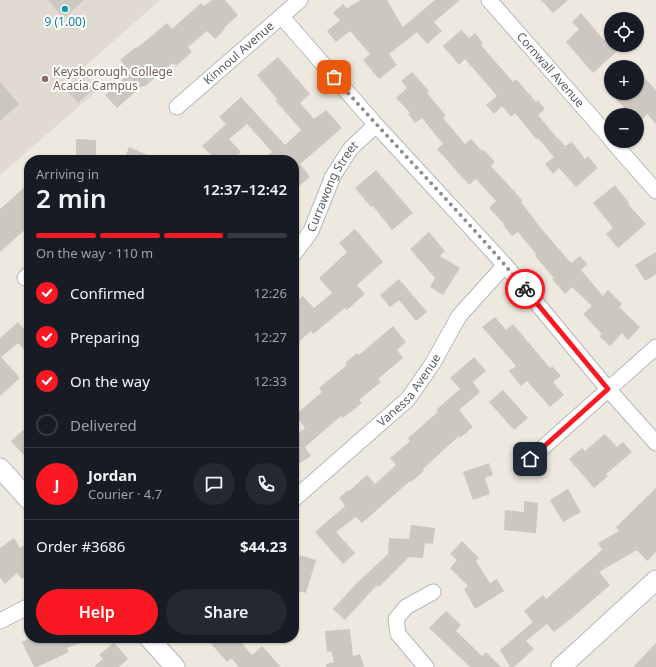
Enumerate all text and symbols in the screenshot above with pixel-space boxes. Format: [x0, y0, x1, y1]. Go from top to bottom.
marker: 9 (1.00) [60, 4, 70, 14]
map controls [604, 12, 644, 148]
button: locate [604, 12, 644, 52]
place label: 9 (1.00) [45, 13, 86, 30]
street label: Kinnoul Avenue [200, 17, 278, 88]
street label: Cornwall Avenue [513, 28, 589, 111]
pin [317, 60, 351, 94]
button: + [604, 60, 644, 100]
place label: Keysborough College Acacia Campus [53, 63, 173, 94]
icon: bag [323, 66, 345, 88]
marker: Keysborough College Acacia Campus [40, 74, 50, 84]
button: − [604, 108, 644, 148]
street label: Currawong Street [302, 136, 362, 234]
text: Arriving in [36, 165, 99, 183]
text: 12:37–12:42 [203, 179, 287, 199]
text: 2 min [36, 180, 107, 216]
text: On the way · 110 m [36, 244, 153, 262]
courier [505, 269, 545, 309]
icon: bike [514, 278, 536, 300]
icon: check [36, 282, 58, 304]
text: Confirmed [70, 283, 145, 303]
text: 12:26 [254, 284, 287, 302]
icon: check [36, 326, 58, 348]
text: Preparing [70, 327, 140, 347]
text: 12:27 [254, 328, 287, 346]
street label: Vanessa Avenue [373, 350, 445, 430]
icon: check [36, 370, 58, 392]
text: On the way [70, 371, 150, 391]
text: 12:33 [254, 372, 287, 390]
text: Delivered [70, 415, 137, 435]
pin [513, 442, 547, 476]
icon: home [519, 448, 541, 470]
button: chat [193, 463, 235, 505]
button: phone [245, 463, 287, 505]
text: Jordan [88, 465, 137, 485]
text: J [55, 474, 59, 494]
text: Courier · 4.7 [88, 485, 162, 503]
text: Order #3686 [36, 536, 125, 556]
text: $44.23 [240, 536, 287, 556]
button: Help [36, 589, 158, 635]
button: Share [166, 589, 287, 635]

